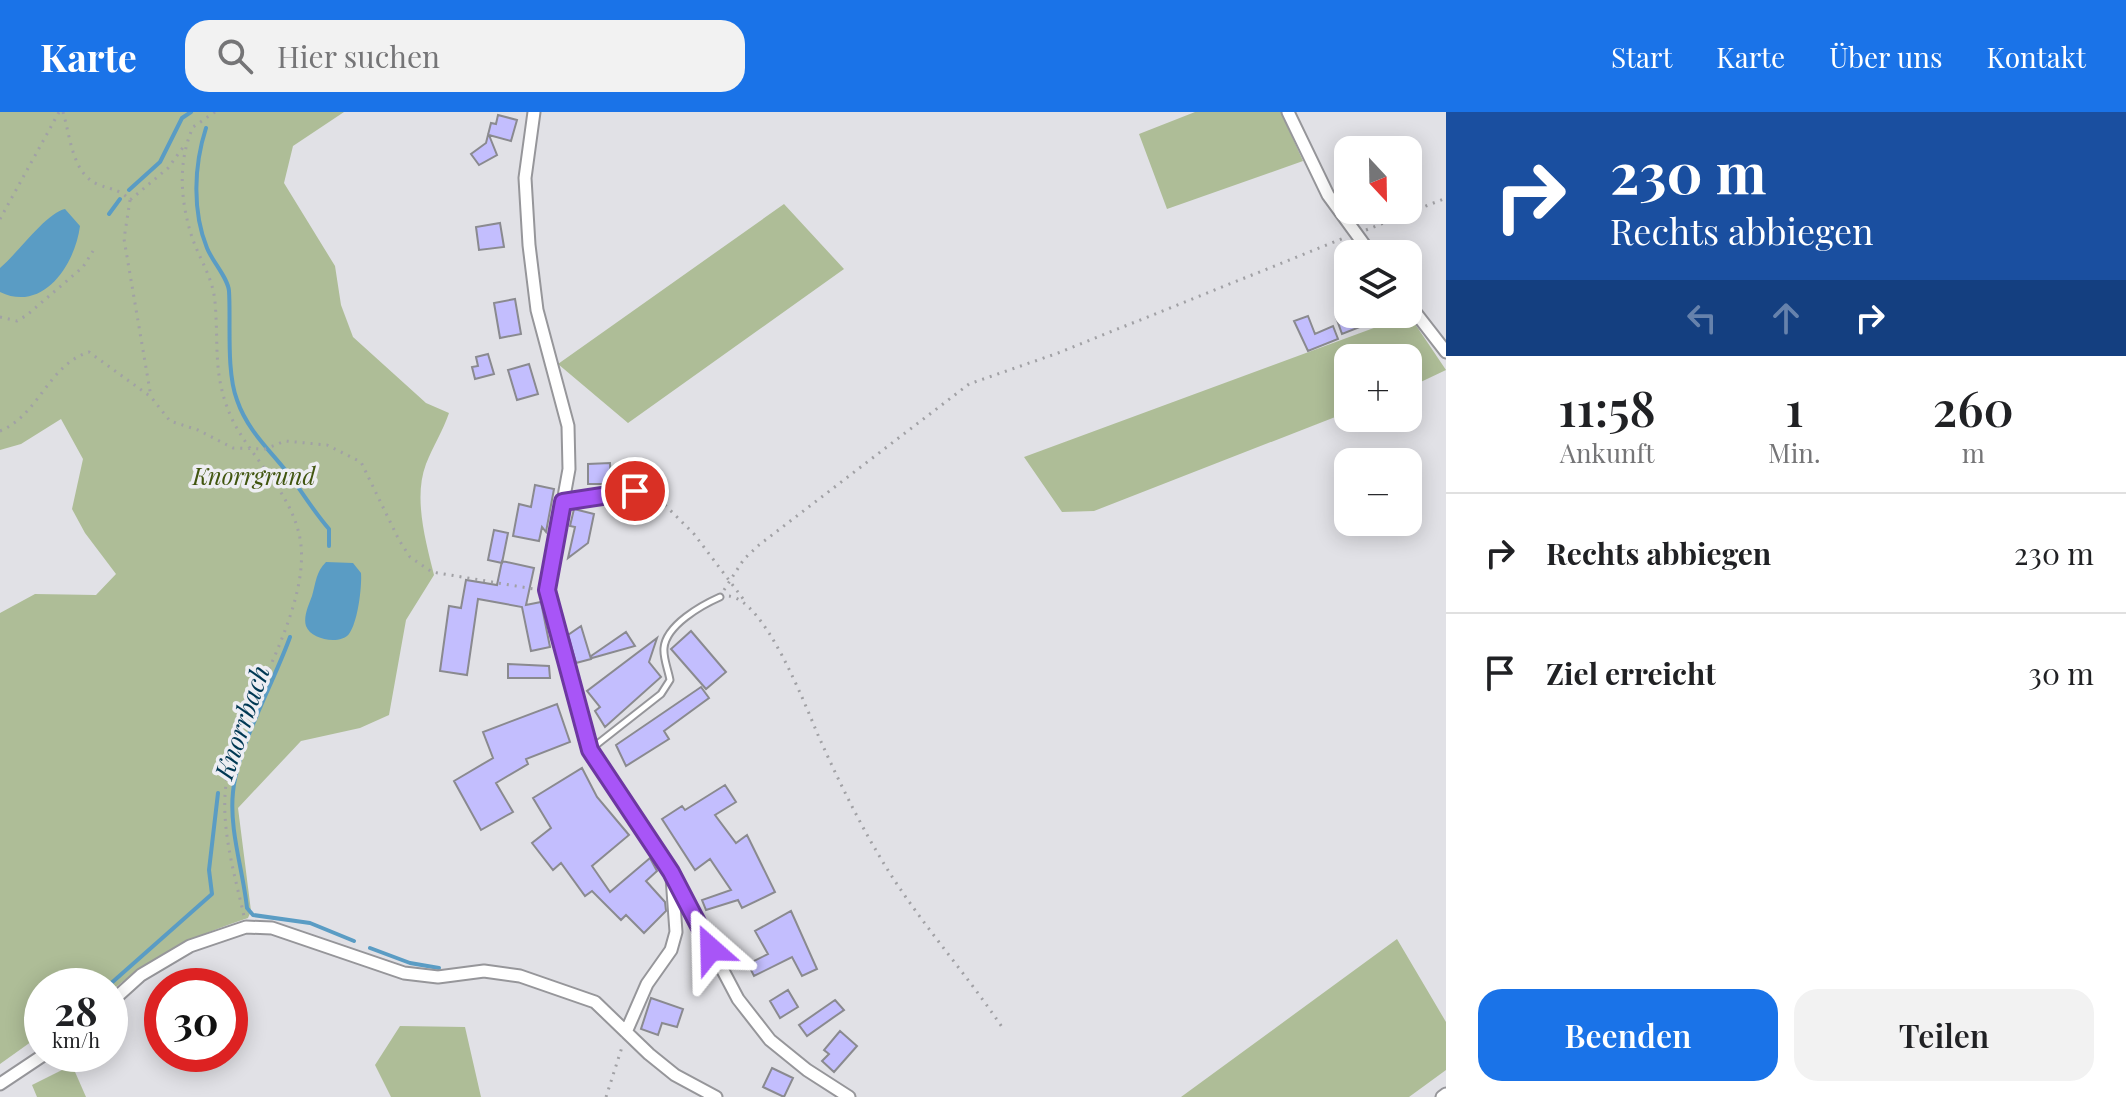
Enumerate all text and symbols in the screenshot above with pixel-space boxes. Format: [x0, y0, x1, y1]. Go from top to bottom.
search box [185, 20, 745, 92]
text: Karte [40, 31, 137, 82]
icon: search [213, 34, 257, 78]
text: Hier suchen [277, 36, 440, 76]
text: Start [1611, 38, 1672, 75]
text: Karte [1716, 38, 1785, 75]
text: Über uns [1829, 38, 1942, 75]
text: Kontakt [1986, 38, 2086, 75]
text: 230 m [1610, 134, 1766, 209]
north arrow [1334, 136, 1422, 224]
map controls [1334, 136, 1422, 536]
icon: right [1478, 144, 1582, 248]
text: Rechts abbiegen [1610, 206, 1874, 254]
button: layers [1334, 240, 1422, 328]
icon: left [1680, 296, 1724, 340]
icon: ahead [1764, 296, 1808, 340]
icon: right [1848, 296, 1892, 340]
button: + [1334, 344, 1422, 432]
text: 11:58 [1558, 375, 1656, 439]
text: 1 [1785, 375, 1803, 439]
text: 260 [1933, 375, 2014, 439]
text: Ankunft [1560, 435, 1654, 470]
text: Min. [1768, 435, 1820, 470]
text: m [1962, 435, 1985, 470]
button: − [1334, 448, 1422, 536]
pin [601, 457, 669, 525]
park label: Knorrgrund [192, 459, 316, 491]
icon: arrive [613, 469, 657, 513]
icon: right [1478, 531, 1522, 575]
text: Rechts abbiegen [1546, 533, 1771, 573]
text: 230 m [2014, 533, 2094, 573]
icon: arrive [1478, 651, 1522, 695]
text: Ziel erreicht [1546, 653, 1716, 693]
text: 30 m [2028, 653, 2094, 693]
water label: Knorrbach [205, 660, 277, 785]
position arrow [669, 907, 753, 991]
speed limit sign: 30 [144, 968, 248, 1072]
text: 28 [54, 983, 98, 1036]
button: Beenden [1478, 989, 1778, 1081]
button: Teilen [1794, 989, 2094, 1081]
text: km/h [52, 1026, 100, 1053]

